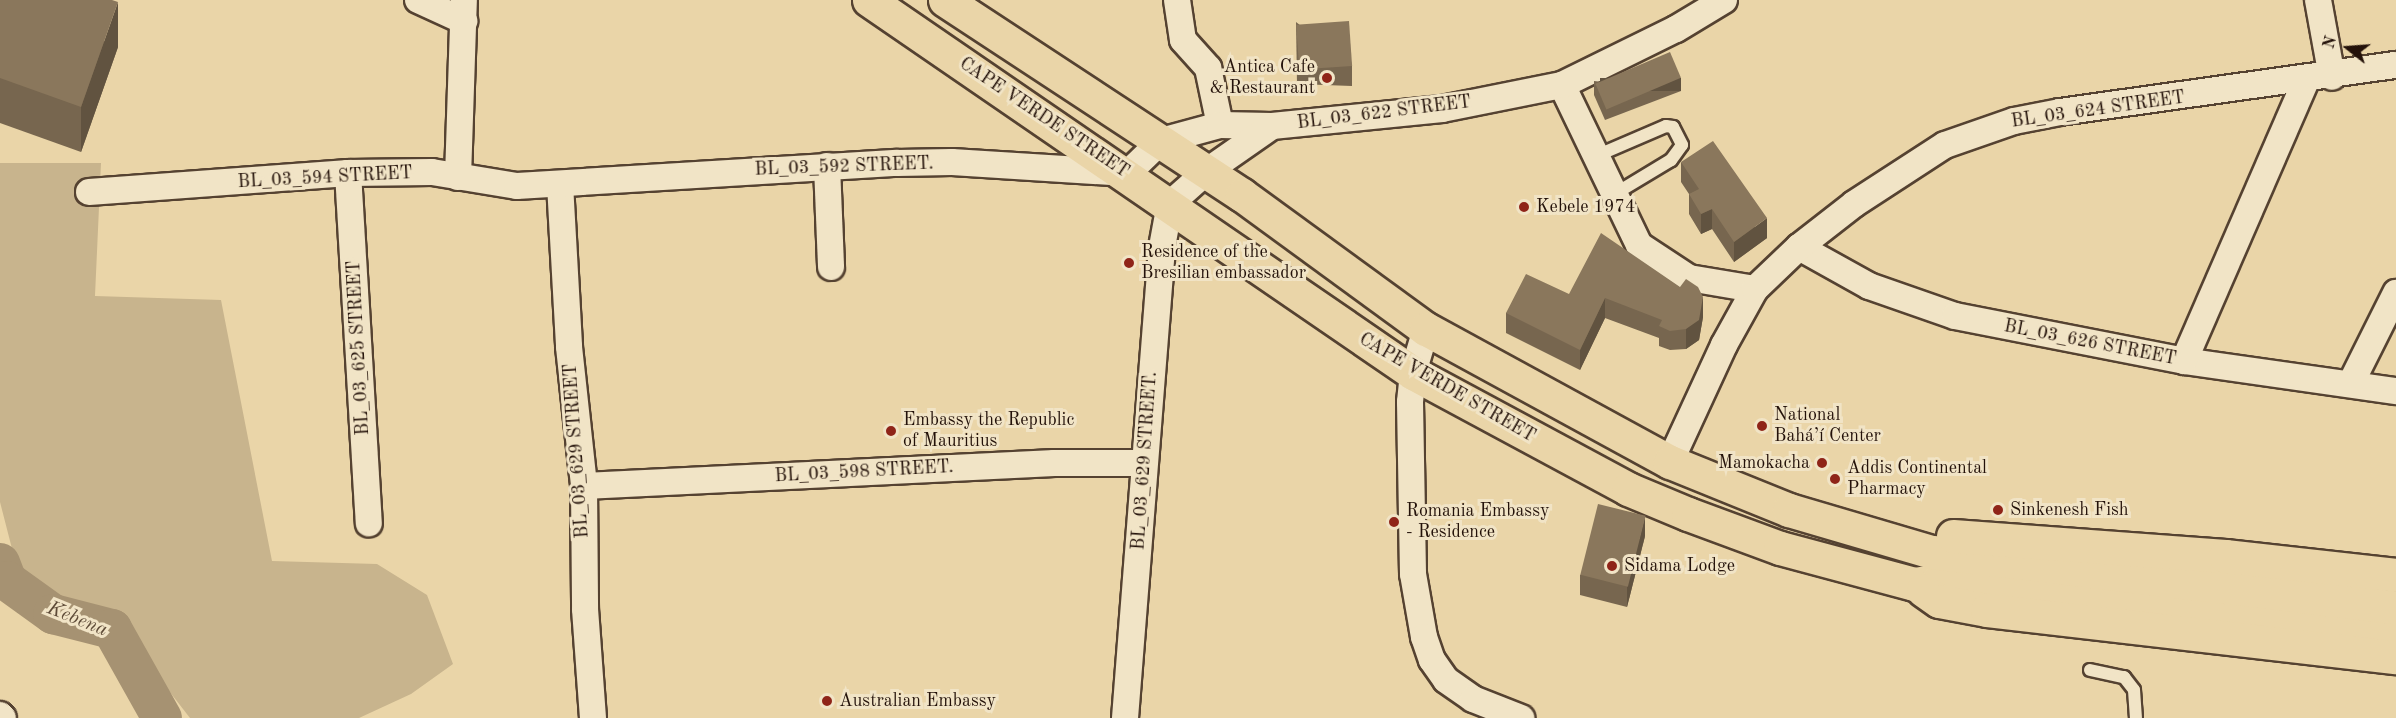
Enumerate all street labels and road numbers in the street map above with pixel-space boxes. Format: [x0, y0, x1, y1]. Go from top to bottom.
street label: CAPE VERDE STREET [955, 53, 1133, 183]
street label: BL_03_624 STREET [2010, 87, 2186, 133]
street label: BL_03_622 STREET [1296, 92, 1472, 134]
street label: BL_03_592 STREET. [754, 153, 934, 181]
street label: BL_03_594 STREET [237, 163, 413, 193]
street label: BL_03_625 STREET [344, 260, 374, 436]
street label: BL_03_626 STREET [2002, 316, 2178, 370]
street label: CAPE VERDE STREET [1355, 329, 1539, 447]
street label: BL_03_629 STREET [560, 363, 594, 539]
street label: BL_03_629 STREET. [1128, 371, 1162, 551]
street label: BL_03_598 STREET. [774, 457, 954, 487]

